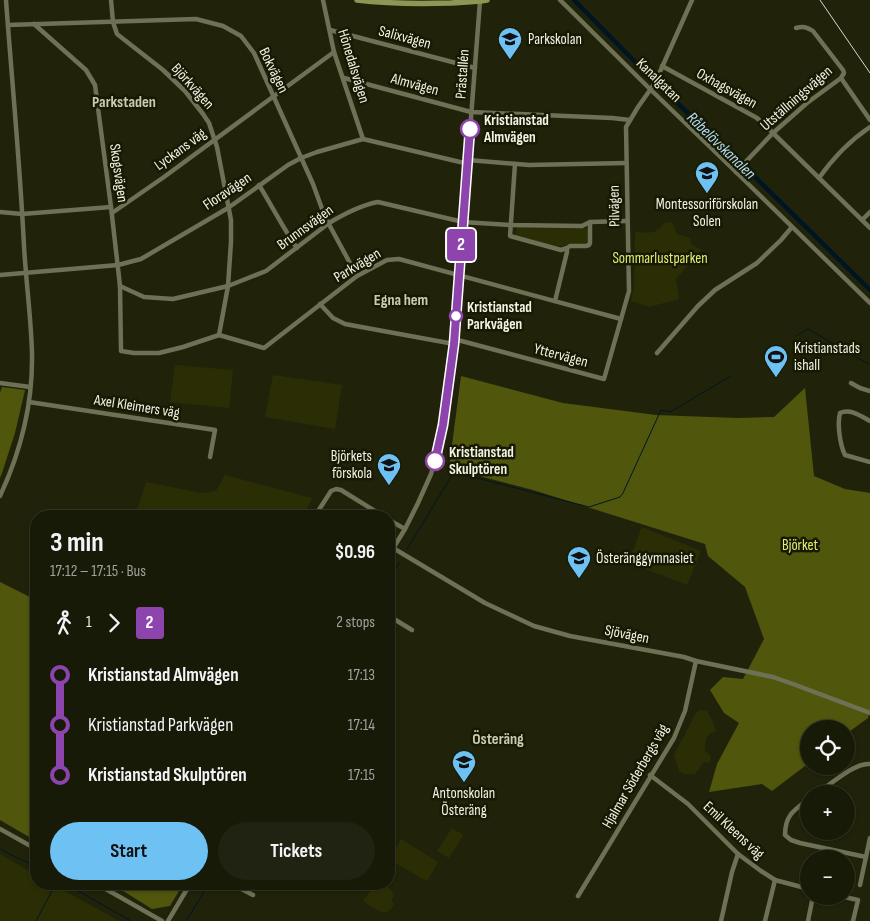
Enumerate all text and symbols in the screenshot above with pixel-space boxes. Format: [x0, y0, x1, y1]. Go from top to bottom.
street label: Salixvägen [377, 21, 433, 54]
school or university icon: Parkskolan [497, 26, 523, 60]
street label: Hönedalsvägen [333, 27, 374, 105]
place label: Parkskolan [528, 30, 582, 49]
street label: Bokvägen [254, 44, 293, 96]
street label: Prästallén [451, 48, 474, 100]
street label: Kanalgatan [632, 54, 685, 107]
street label: Björkvägen [167, 59, 218, 113]
street label: Utställningsvägen [756, 62, 836, 135]
street label: Oxhagsvägen [693, 64, 760, 113]
street label: Almvägen [388, 69, 441, 100]
district label: Parkstaden [92, 93, 156, 112]
water label: Råbelövskanalen [683, 109, 760, 184]
place label: Kristianstad Almvägen [483, 111, 549, 147]
marker: Kristianstad Almvägen [460, 119, 480, 139]
street label: Lyckans väg [150, 124, 210, 175]
street label: Skogsvägen [105, 142, 132, 204]
school or university icon: Montessoriförskolan Solen [694, 160, 720, 194]
street label: Floravägen [200, 168, 255, 214]
street label: Pilvägen [605, 185, 624, 227]
place label: Montessoriförskolan Solen [656, 195, 758, 231]
street label: Brunnsvägen [273, 201, 337, 254]
line badge: 2 [445, 229, 477, 261]
text: 2 [457, 234, 465, 255]
street label: Parkvägen [330, 244, 384, 287]
park label: Sommarlustparken [612, 249, 708, 268]
district label: Egna hem [374, 291, 428, 310]
place label: Kristianstad Parkvägen [467, 298, 532, 334]
marker: Kristianstad Parkvägen [449, 309, 463, 323]
street label: Yttervägen [532, 339, 590, 372]
place label: Kristianstads ishall [794, 339, 860, 375]
sports icon: Kristianstads ishall [763, 344, 789, 378]
street label: Axel Kleimers väg [92, 390, 181, 423]
place label: Kristianstad Skulptören [449, 443, 514, 479]
place label: Björkets förskola [331, 447, 372, 483]
marker: Kristianstad Skulptören [425, 451, 445, 471]
school or university icon: Björkets förskola [376, 452, 402, 486]
text: 3 min [50, 526, 104, 559]
park label: Björket [782, 536, 818, 555]
text: $0.96 [335, 541, 375, 564]
school or university icon: Österänggymnasiet [566, 545, 592, 579]
place label: Österänggymnasiet [596, 549, 694, 568]
text: 17:12 – 17:15 · Bus [50, 562, 146, 581]
icon: walk [50, 609, 78, 637]
icon: forward [100, 609, 128, 637]
text: 2 [146, 612, 154, 633]
text: 1 [86, 613, 92, 632]
text: 2 stops [336, 613, 375, 632]
street label: Sjövägen [603, 621, 651, 648]
text: Kristianstad Almvägen [88, 664, 239, 687]
text: 17:13 [348, 666, 375, 685]
text: Kristianstad Parkvägen [88, 714, 233, 737]
text: 17:14 [348, 716, 375, 735]
map controls [800, 720, 855, 905]
button: locate [800, 720, 855, 775]
street label: Hjalmar Söderbergs väg [598, 721, 673, 832]
district label: Österäng [472, 730, 524, 749]
school or university icon: Antonskolan Österäng [451, 749, 477, 783]
text: Kristianstad Skulptören [88, 764, 247, 787]
text: 17:15 [348, 766, 375, 785]
place label: Antonskolan Österäng [432, 784, 495, 820]
button: + [800, 785, 855, 840]
street label: Emil Kleens väg [699, 797, 768, 864]
button: Start [50, 822, 208, 880]
button: Tickets [218, 822, 375, 880]
button: − [800, 850, 855, 905]

